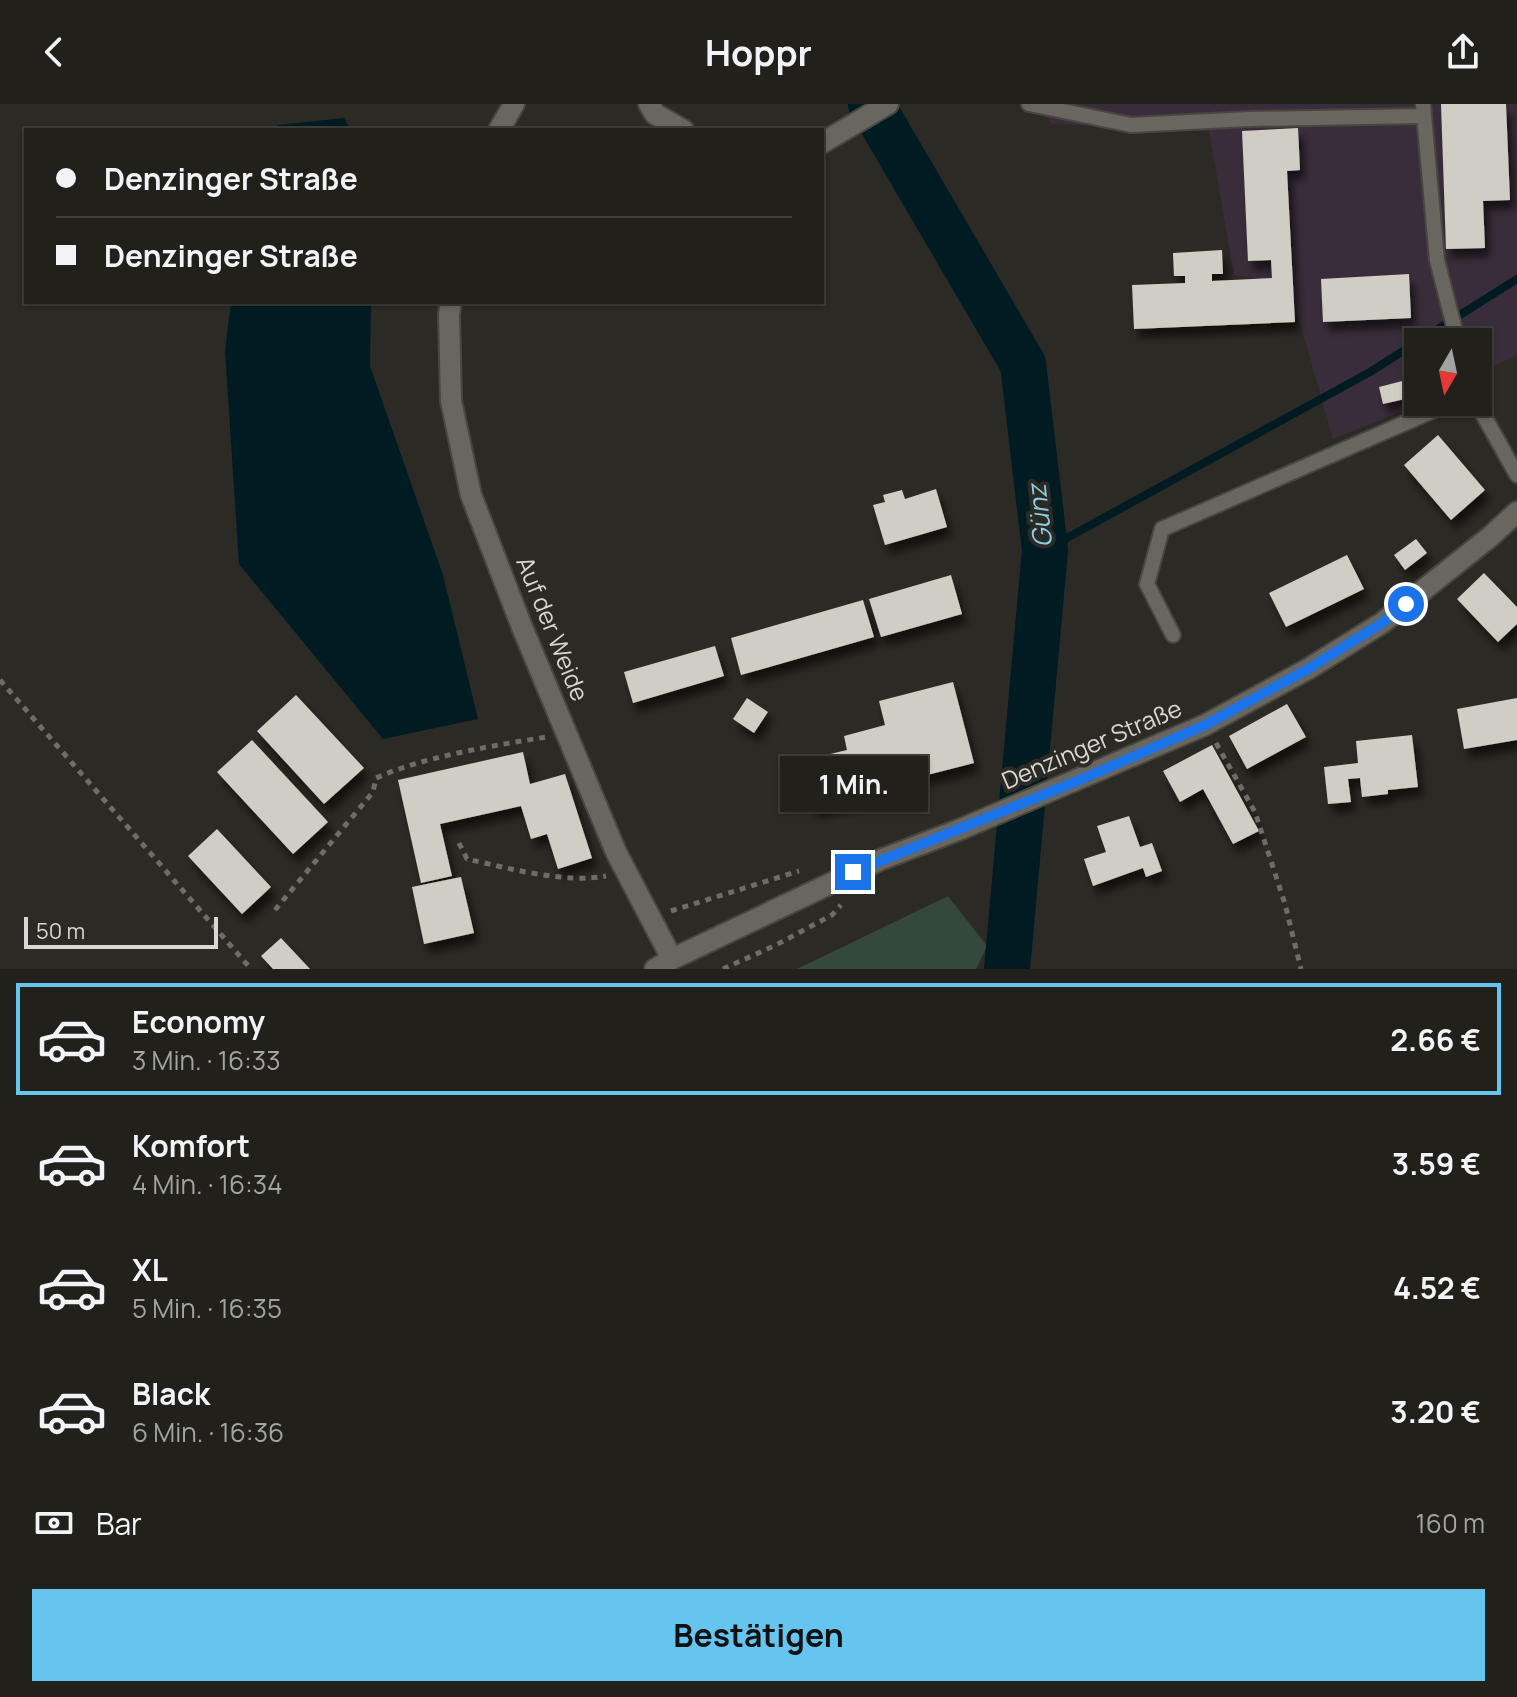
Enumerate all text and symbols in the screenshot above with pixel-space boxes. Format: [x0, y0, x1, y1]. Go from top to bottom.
text: Hoppr [705, 28, 812, 77]
icon: back [32, 30, 76, 74]
icon: share [1441, 30, 1485, 74]
text: Denzinger Straße [104, 158, 358, 199]
text: Denzinger Straße [104, 235, 358, 276]
north arrow [1404, 328, 1492, 416]
map controls [1404, 328, 1492, 416]
water label: Günz [1017, 480, 1060, 549]
street label: Auf der Weide [509, 551, 597, 706]
route start [1388, 586, 1424, 622]
street label: Denzinger Straße [996, 691, 1187, 796]
callout: 1 Min. [779, 756, 927, 812]
text: 1 Min. [819, 766, 889, 802]
route end [835, 854, 871, 890]
scale bar [24, 913, 218, 949]
text: 50 m [36, 916, 85, 946]
text: Economy [132, 1001, 265, 1042]
icon: car [36, 1003, 108, 1075]
text: 2.66 € [1390, 1019, 1481, 1060]
text: 3 Min. · 16:33 [132, 1042, 281, 1078]
text: Komfort [132, 1125, 250, 1166]
icon: car [36, 1127, 108, 1199]
text: 3.59 € [1392, 1143, 1481, 1184]
text: 4 Min. · 16:34 [132, 1166, 283, 1202]
text: XL [132, 1249, 168, 1290]
icon: car [36, 1251, 108, 1323]
text: 4.52 € [1393, 1267, 1481, 1308]
text: 5 Min. · 16:35 [132, 1290, 282, 1326]
text: Black [132, 1373, 210, 1414]
icon: car [36, 1375, 108, 1447]
text: 3.20 € [1390, 1391, 1481, 1432]
text: 6 Min. · 16:36 [132, 1414, 284, 1450]
icon: cash [32, 1501, 76, 1545]
text: Bar [96, 1503, 142, 1544]
text: 160 m [1416, 1505, 1485, 1541]
button: Bestätigen [32, 1589, 1485, 1681]

